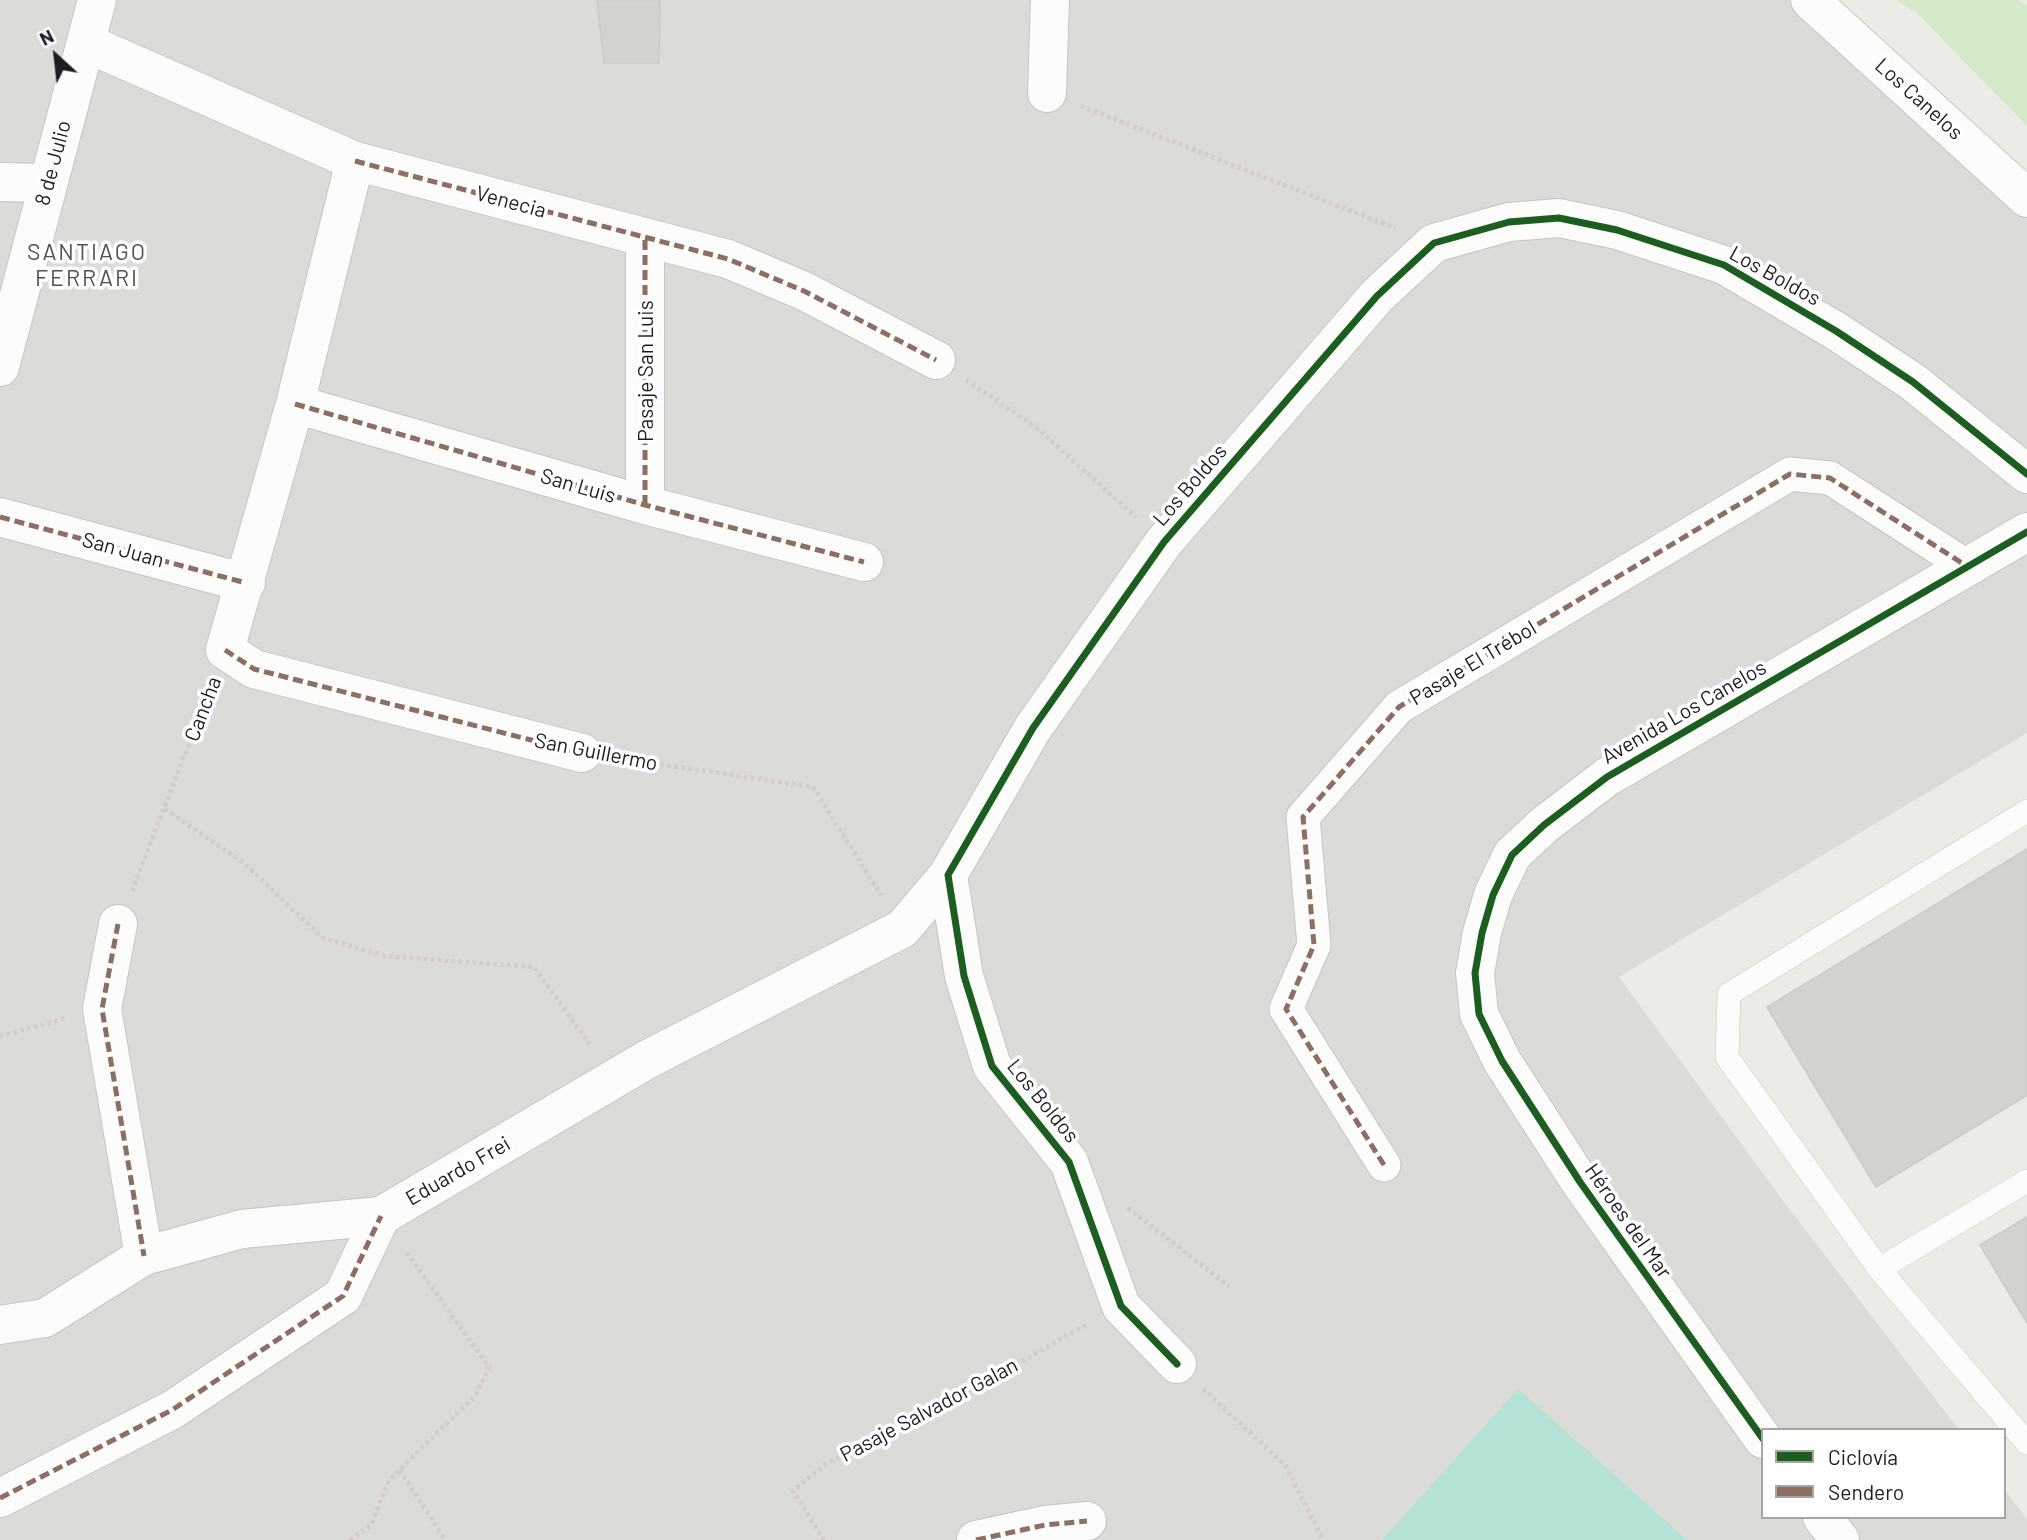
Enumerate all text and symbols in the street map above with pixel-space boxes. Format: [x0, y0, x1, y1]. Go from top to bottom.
north arrow [21, 21, 91, 91]
text: N [35, 24, 57, 50]
street label: Los Canelos [1870, 53, 1968, 145]
street label: 8 de Julio [30, 118, 76, 208]
street label: Venecia [473, 181, 549, 223]
district label: SANTIAGO FERRARI [28, 238, 146, 292]
street label: Los Boldos [1725, 241, 1825, 311]
street label: Pasaje San Luis [633, 300, 659, 442]
street label: Los Boldos [1148, 439, 1232, 531]
street label: San Luis [537, 463, 619, 509]
street label: San Juan [79, 527, 167, 573]
street label: Pasaje El Trébol [1405, 615, 1541, 711]
street label: Avenida Los Canelos [1597, 655, 1771, 769]
street label: Cancha [179, 673, 227, 745]
street label: San Guillermo [532, 728, 660, 776]
street label: Los Boldos [1002, 1054, 1084, 1148]
street label: Eduardo Frei [401, 1131, 515, 1211]
street label: Héroes del Mar [1579, 1159, 1677, 1283]
street label: Pasaje Salvador Galan [836, 1352, 1022, 1468]
legend [1761, 1428, 2006, 1519]
text: Ciclovía [1828, 1444, 1898, 1469]
text: Sendero [1828, 1479, 1904, 1504]

